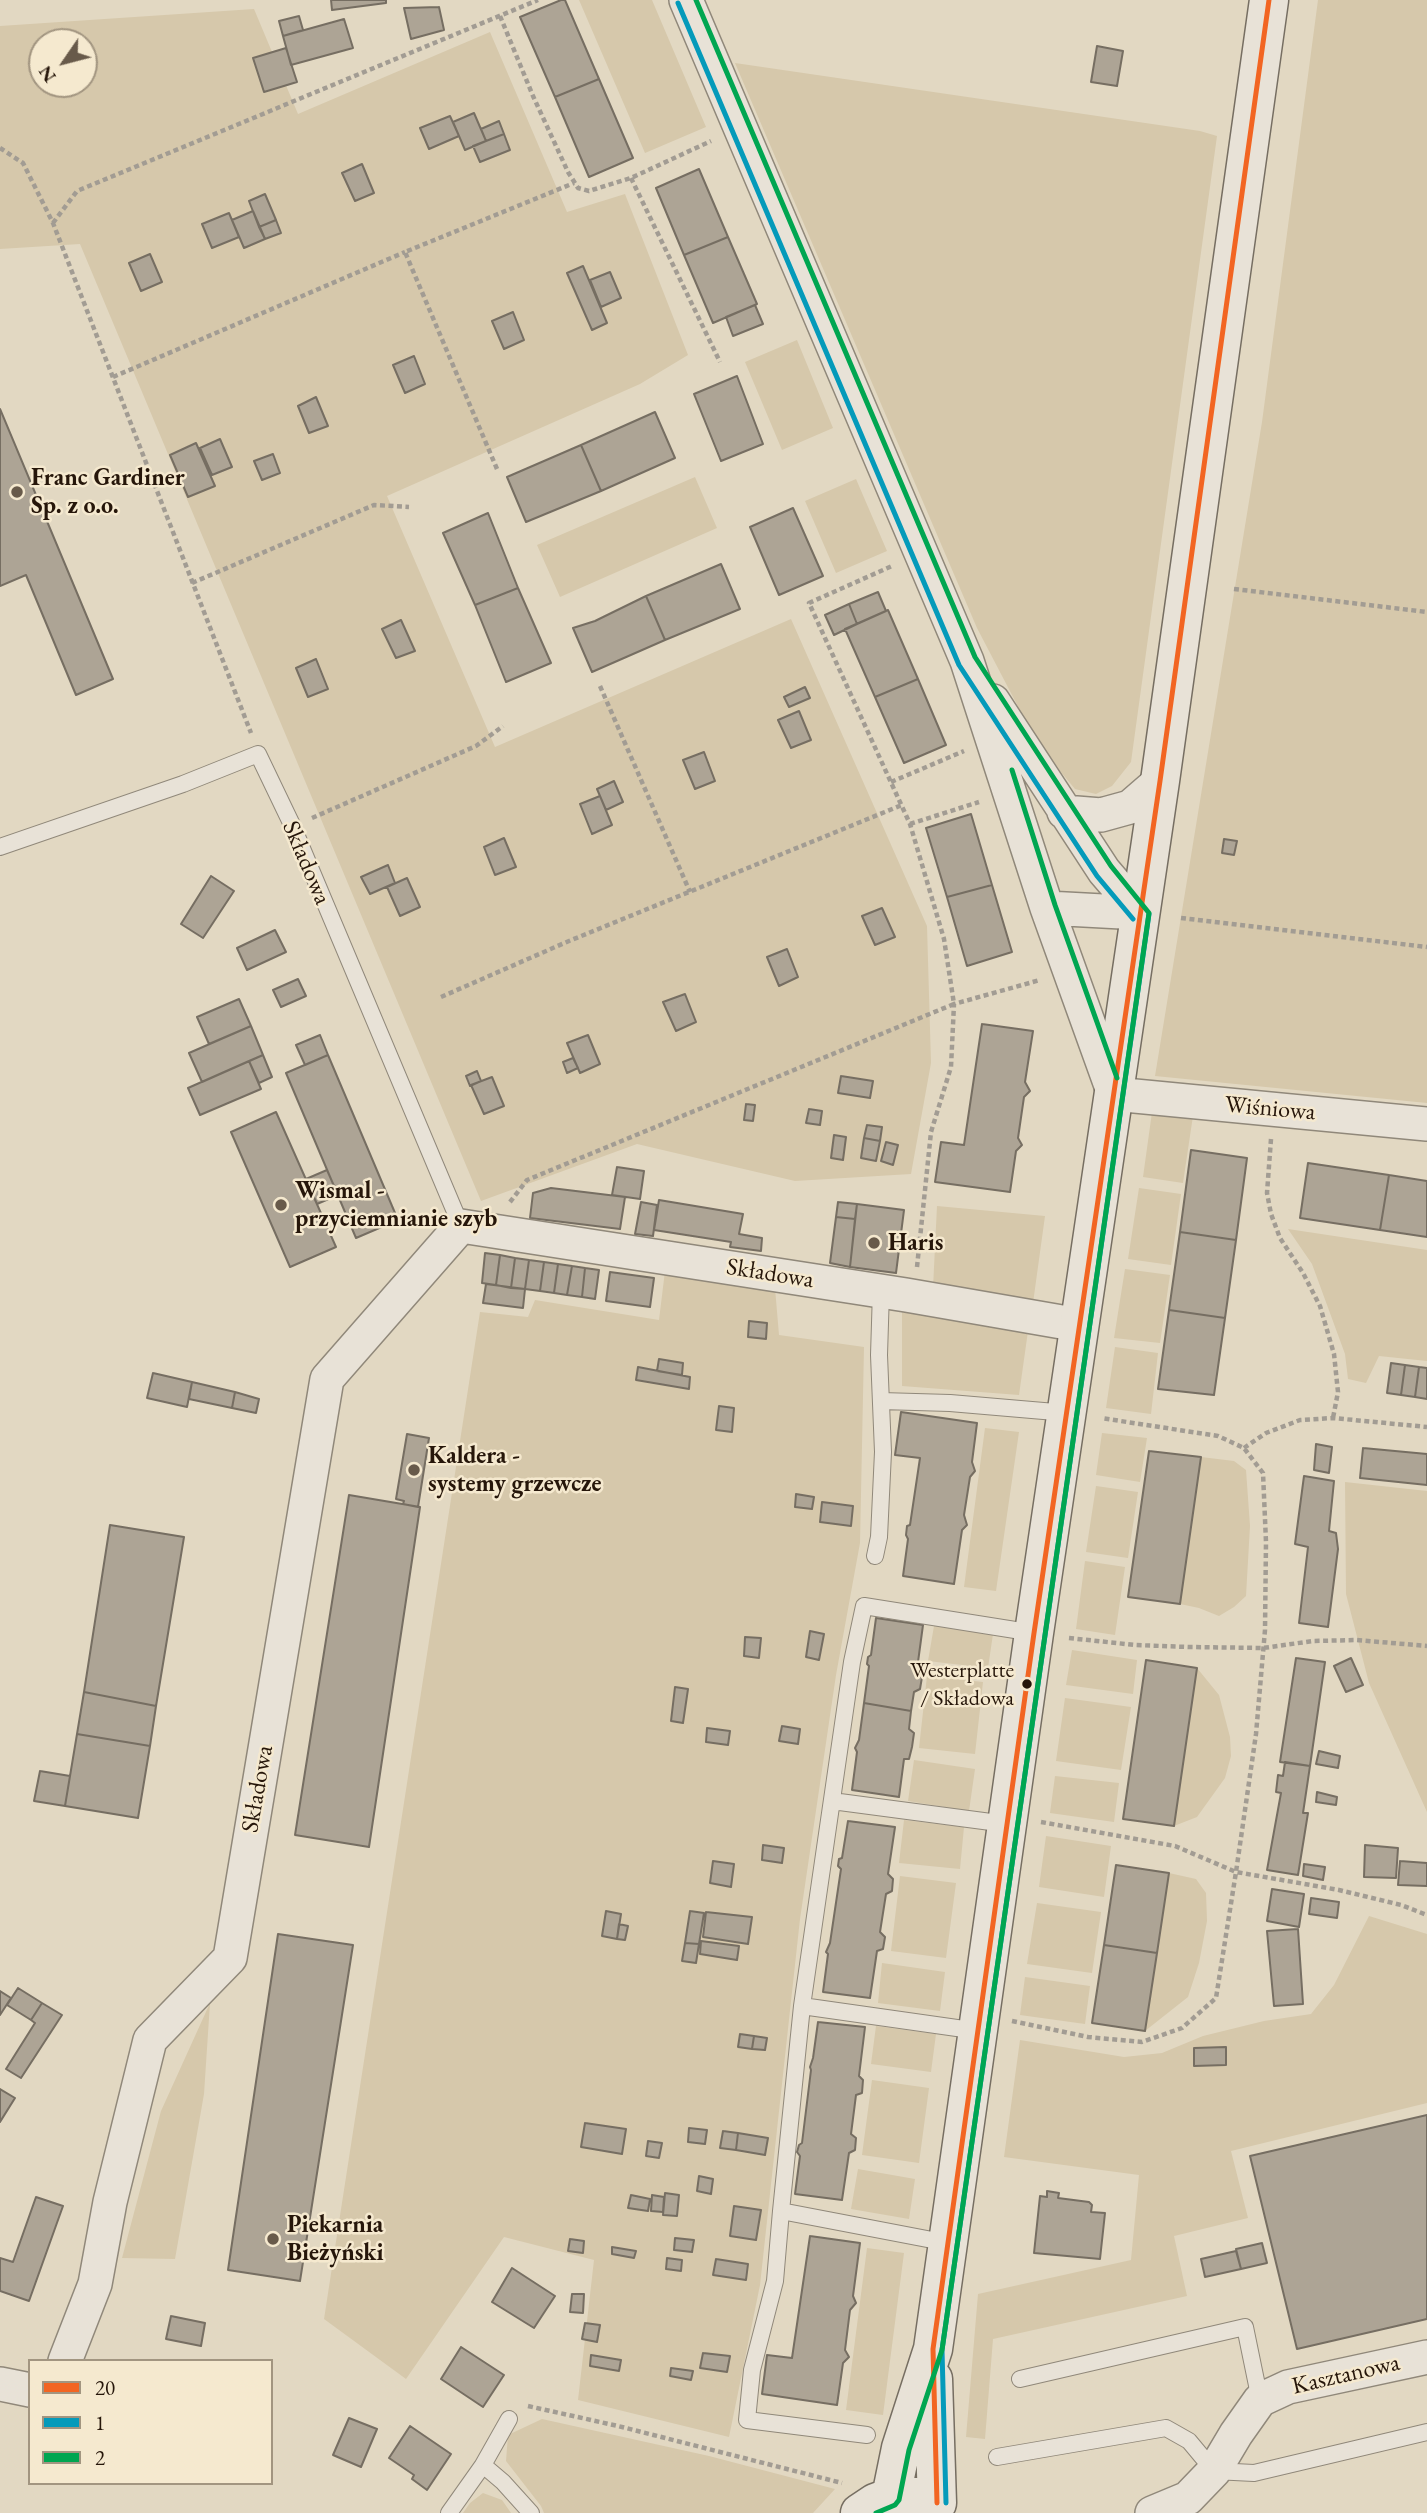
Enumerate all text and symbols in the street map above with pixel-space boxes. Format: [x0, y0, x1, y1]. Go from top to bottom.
north arrow [28, 28, 98, 98]
text: N [32, 61, 62, 88]
place label: Franc Gardiner Sp. z o.o. [31, 464, 185, 520]
marker: Franc Gardiner Sp. z o.o. [9, 484, 25, 500]
street label: Składowa [276, 817, 336, 909]
street label: Wiśniowa [1223, 1091, 1317, 1127]
place label: Wismal - przyciemnianie szyb [295, 1177, 497, 1233]
marker: Wismal - przyciemnianie szyb [273, 1197, 289, 1213]
place label: Haris [888, 1229, 943, 1257]
marker: Haris [866, 1235, 882, 1251]
street label: Składowa [724, 1253, 816, 1295]
place label: Kaldera - systemy grzewcze [428, 1442, 601, 1498]
marker: Kaldera - systemy grzewcze [406, 1462, 422, 1478]
place label: Westerplatte / Składowa [910, 1658, 1014, 1710]
marker: Westerplatte / Składowa [1020, 1677, 1034, 1691]
street label: Składowa [236, 1743, 280, 1835]
place label: Piekarnia Bieżyński [287, 2211, 384, 2267]
marker: Piekarnia Bieżyński [265, 2231, 281, 2247]
street label: Kasztanowa [1289, 2349, 1403, 2401]
legend [28, 2359, 273, 2485]
text: 20 [95, 2374, 115, 2401]
text: 1 [95, 2409, 105, 2436]
text: 2 [95, 2444, 105, 2471]

